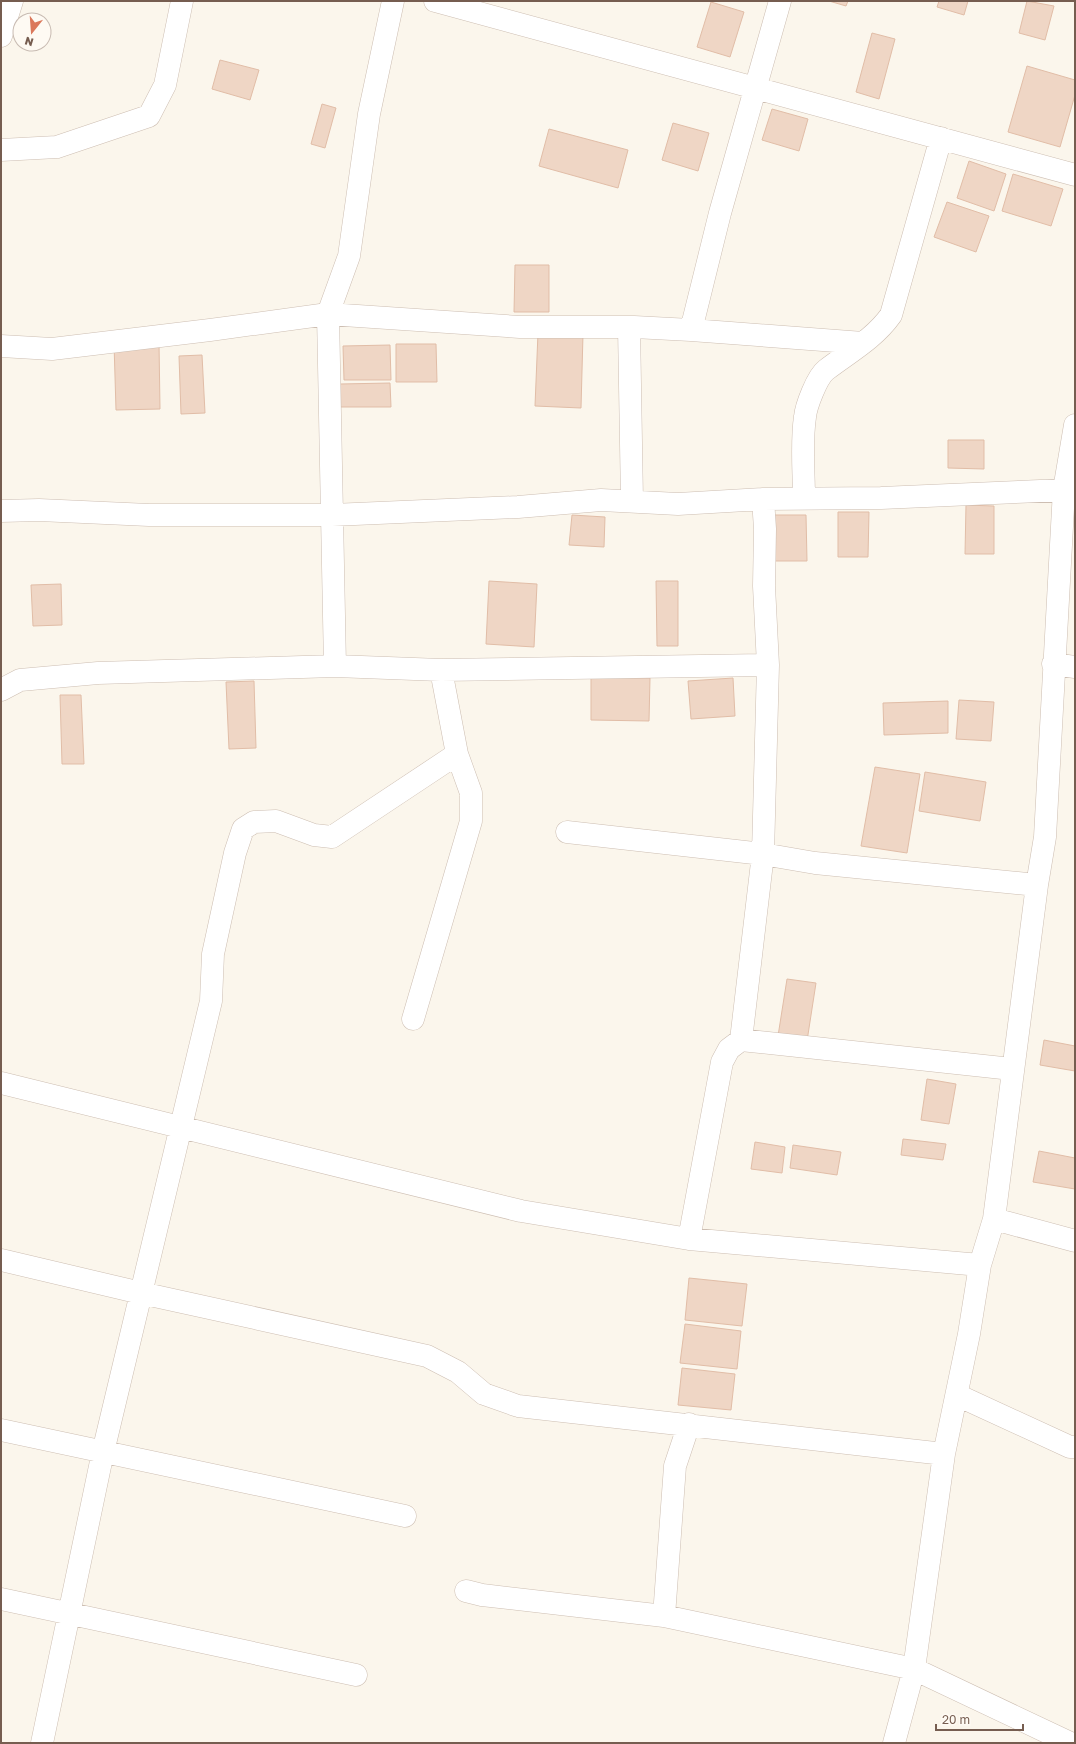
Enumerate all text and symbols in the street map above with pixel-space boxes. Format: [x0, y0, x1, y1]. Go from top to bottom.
north arrow [12, 12, 52, 52]
text: N [23, 35, 35, 49]
scale bar [936, 1706, 1023, 1732]
text: 20 m [942, 1712, 970, 1727]

